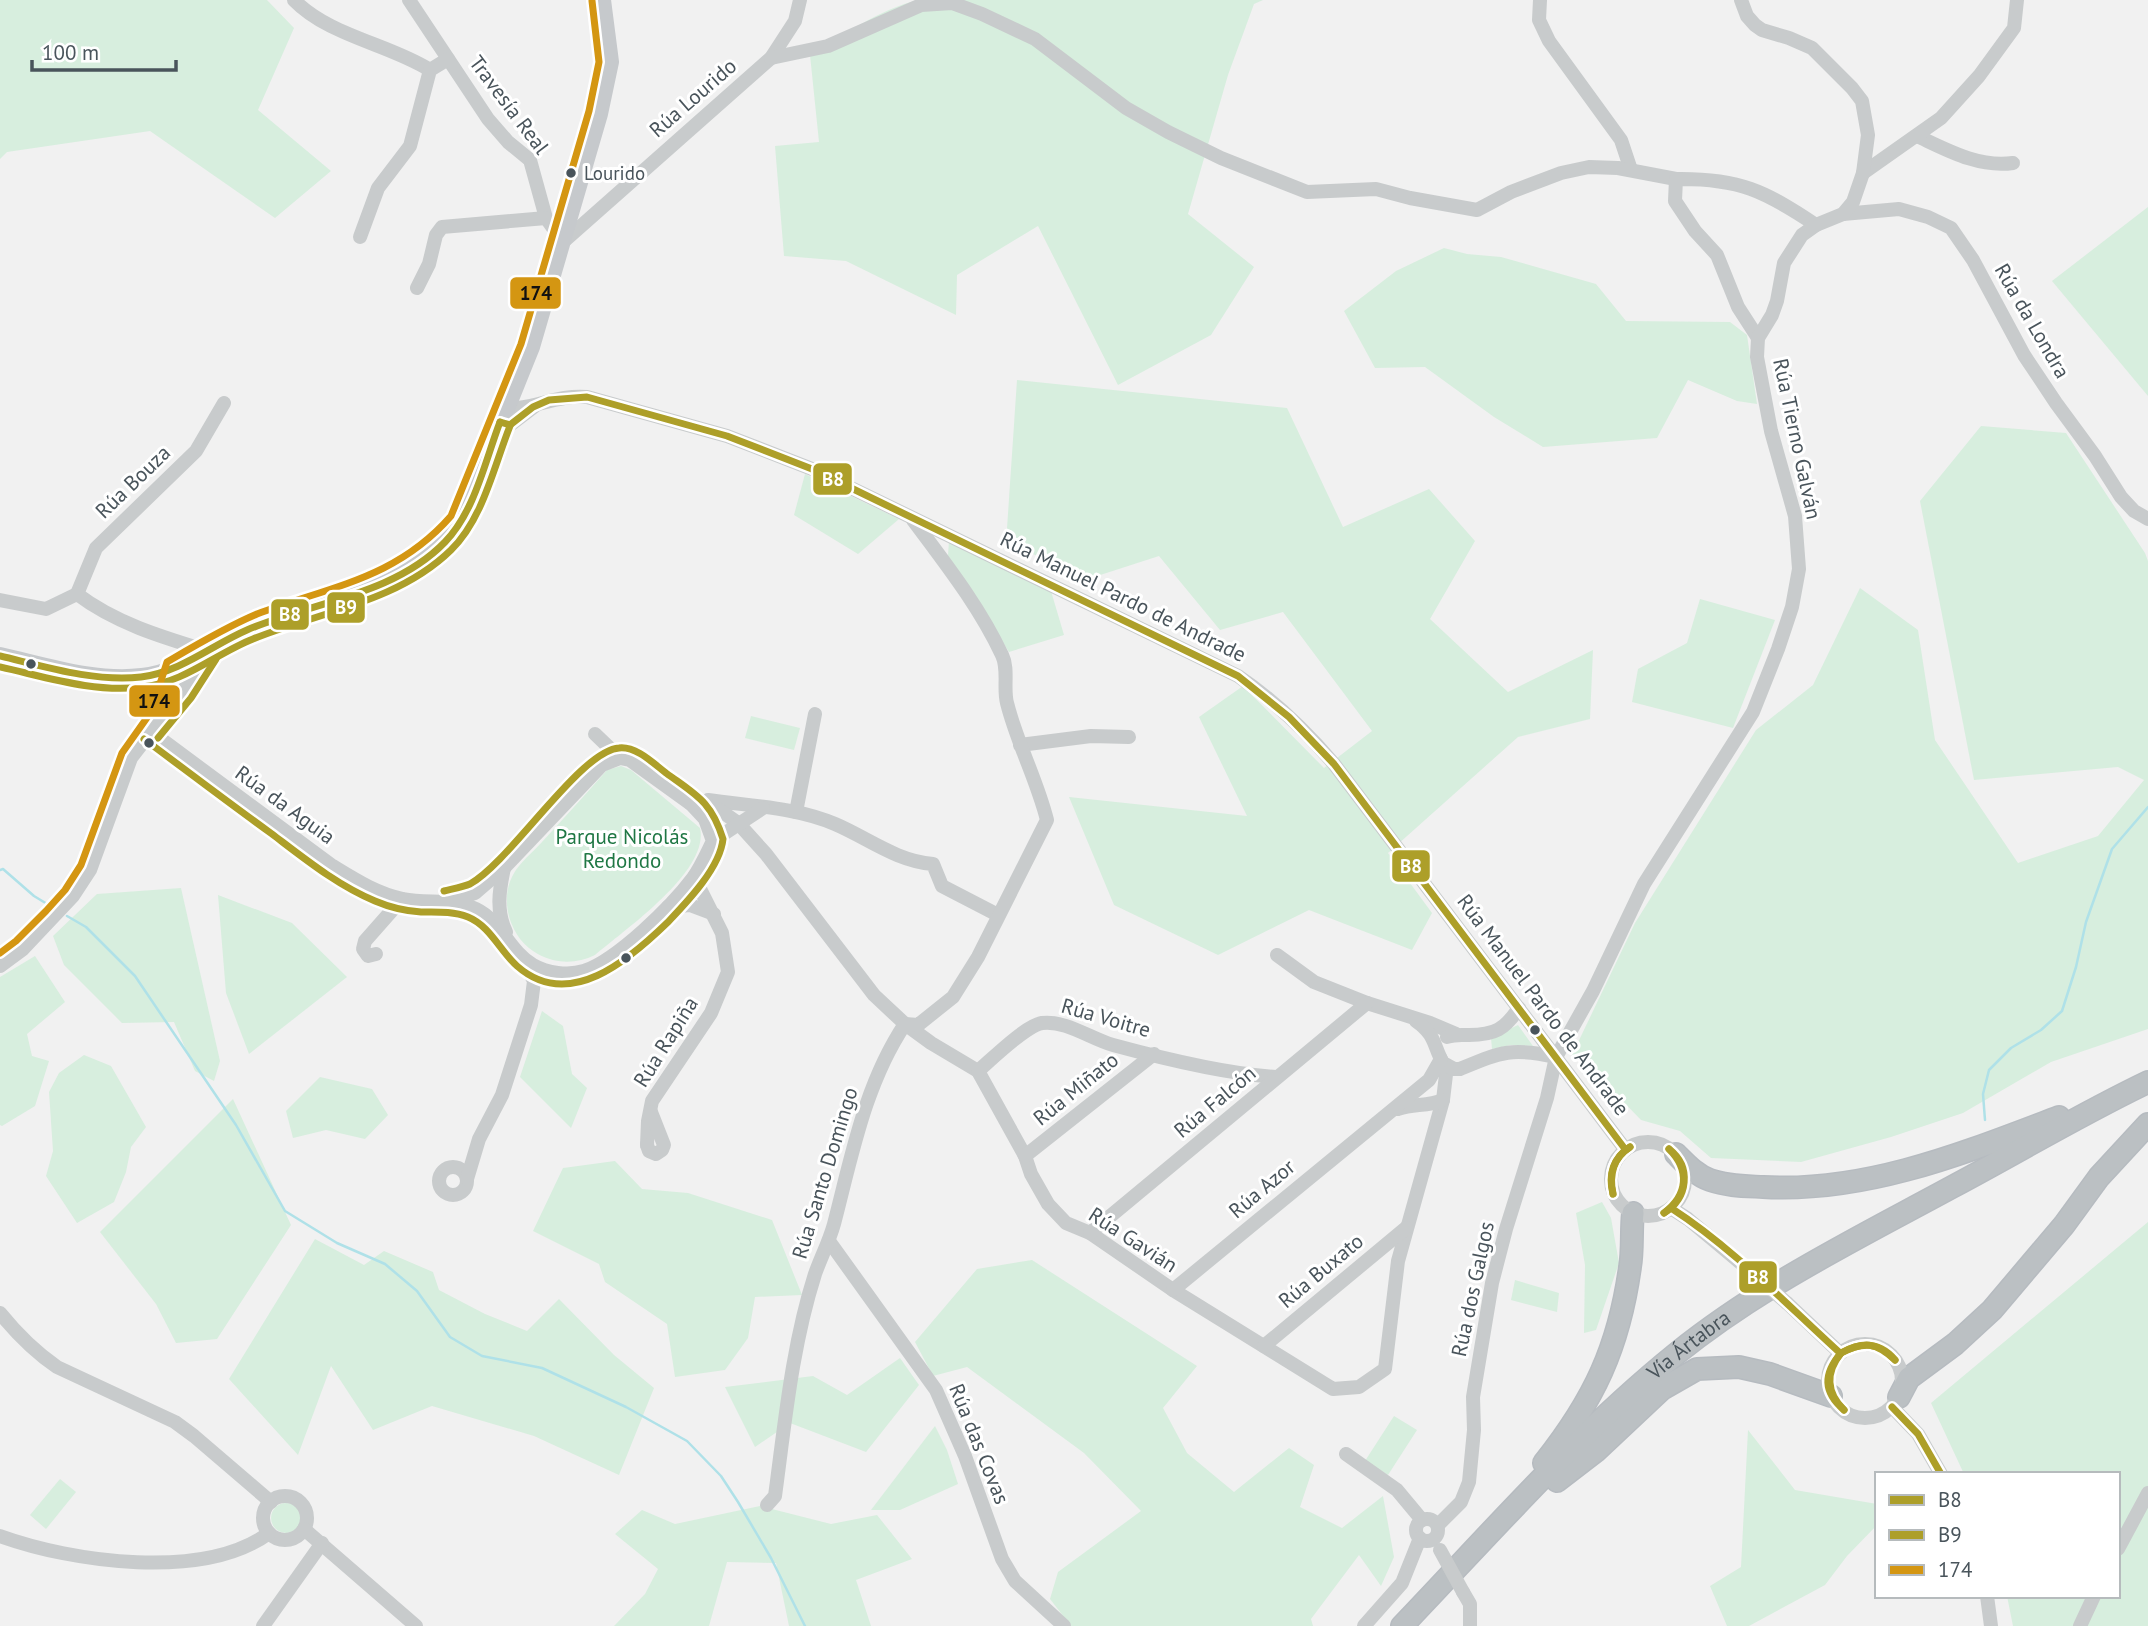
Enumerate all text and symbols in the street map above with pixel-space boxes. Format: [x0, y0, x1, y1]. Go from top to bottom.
scale bar [32, 28, 175, 72]
text: 100 m [42, 39, 99, 66]
street label: Travesía Real [463, 50, 555, 159]
street label: Rúa Lourido [643, 52, 742, 143]
place label: Lourido [584, 161, 645, 185]
marker: Lourido [564, 166, 578, 180]
street label: Rúa da Londra [1989, 258, 2076, 383]
line badge: 174 [509, 276, 562, 310]
text: 174 [520, 281, 552, 305]
street label: Rúa Tierno Galván [1767, 356, 1828, 522]
street label: Rúa Bouza [89, 439, 176, 524]
line badge: B8 [812, 462, 853, 496]
text: B8 [822, 467, 844, 491]
street label: Rúa Manuel Pardo de Andrade [996, 525, 1251, 668]
line badge: B9 [326, 591, 366, 624]
text: B9 [335, 595, 357, 619]
line badge: B8 [270, 598, 310, 631]
text: B8 [279, 602, 301, 626]
unlabelled marker [24, 657, 38, 671]
line badge: 174 [128, 684, 181, 718]
text: 174 [138, 689, 170, 713]
unlabelled marker [142, 736, 156, 750]
street label: Rúa da Aguia [230, 759, 341, 850]
park label: Parque Nicolás Redondo [556, 823, 688, 874]
line badge: B8 [1391, 849, 1431, 883]
text: B8 [1400, 854, 1422, 878]
street label: Rúa Manuel Pardo de Andrade [1451, 889, 1635, 1121]
unlabelled marker [619, 951, 633, 965]
street label: Rúa Rapiña [627, 992, 704, 1092]
street label: Rúa Voitre [1058, 992, 1154, 1043]
unlabelled marker [1528, 1023, 1542, 1037]
street label: Rúa Miñato [1028, 1046, 1124, 1131]
street label: Rúa Falcón [1168, 1060, 1261, 1144]
street label: Rúa Santo Domingo [786, 1084, 863, 1262]
street label: Rúa Azor [1223, 1153, 1300, 1224]
street label: Rúa Gavián [1084, 1201, 1183, 1278]
street label: Rúa dos Galgos [1445, 1219, 1500, 1359]
street label: Rúa Buxato [1273, 1227, 1369, 1314]
line badge: B8 [1738, 1260, 1778, 1294]
text: B8 [1747, 1265, 1769, 1289]
street label: Vía Ártabra [1640, 1304, 1735, 1386]
street label: Rúa das Covas [943, 1380, 1016, 1508]
legend [1875, 1472, 2120, 1598]
text: B8 [1938, 1486, 1962, 1513]
text: B9 [1938, 1521, 1962, 1548]
text: 174 [1938, 1556, 1972, 1583]

